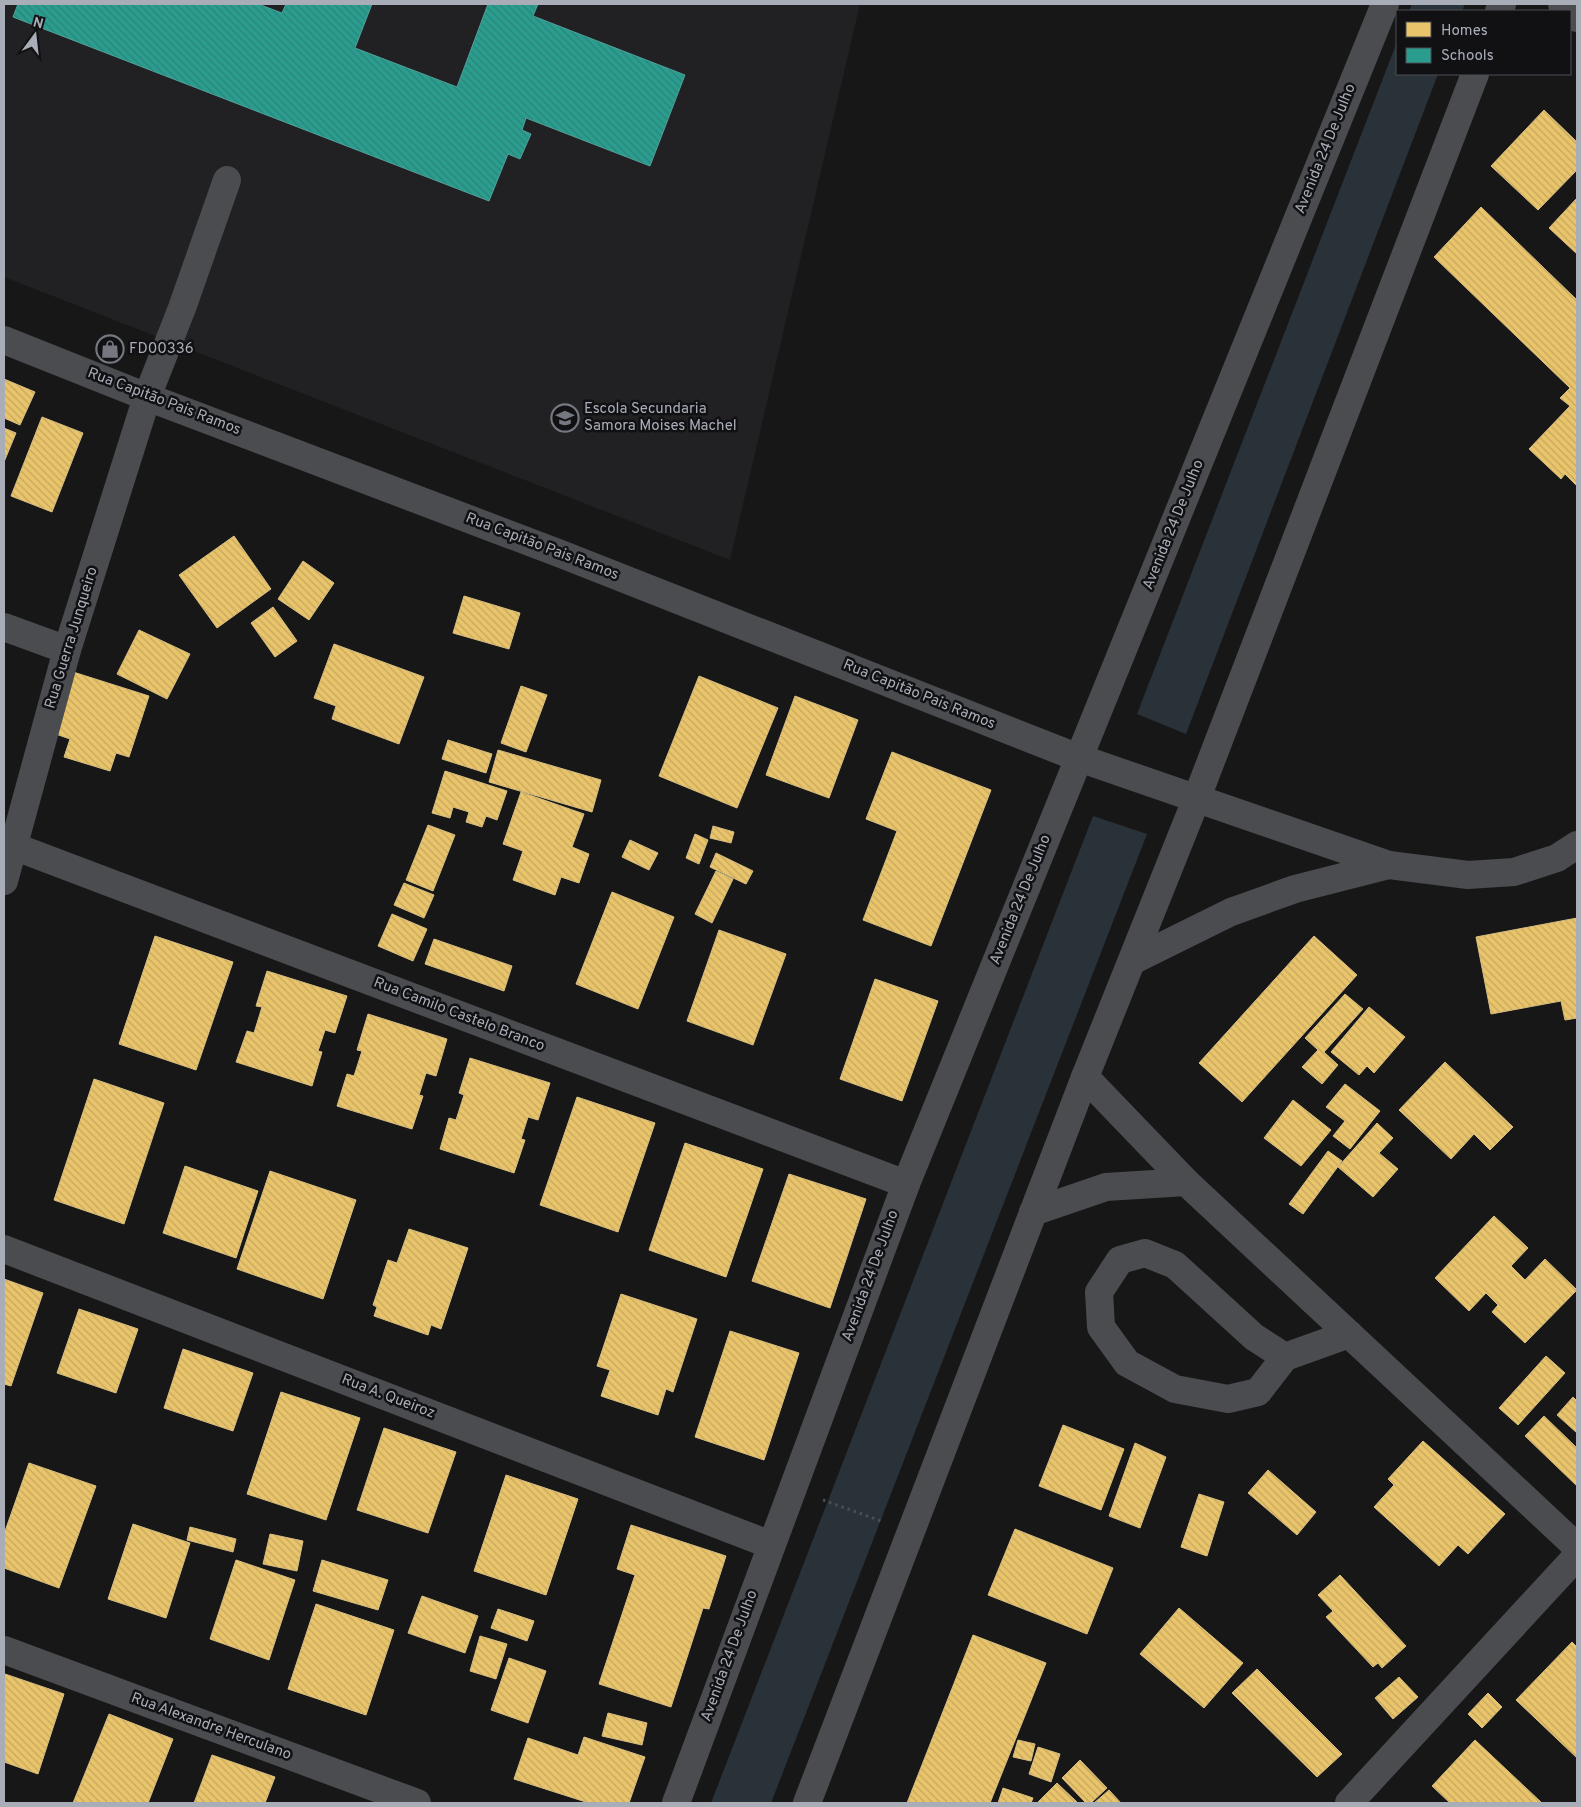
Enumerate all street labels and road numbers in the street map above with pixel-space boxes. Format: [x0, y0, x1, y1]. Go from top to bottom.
street label: Avenida 24 De Julho [1291, 81, 1361, 217]
street label: Rua Capitão Pais Ramos [85, 364, 243, 440]
street label: Avenida 24 De Julho [1139, 457, 1209, 593]
street label: Rua Capitão Pais Ramos [463, 509, 621, 585]
street label: Rua Guerra Junqueiro [41, 565, 103, 711]
street label: Rua Capitão Pais Ramos [840, 656, 998, 734]
street label: Avenida 24 De Julho [986, 832, 1056, 968]
street label: Rua Camilo Castelo Branco [371, 974, 547, 1056]
street label: Avenida 24 De Julho [838, 1208, 904, 1344]
street label: Rua A. Queiroz [339, 1370, 437, 1424]
street label: Avenida 24 De Julho [697, 1588, 763, 1724]
street label: Rua Alexandre Herculano [128, 1689, 294, 1765]

